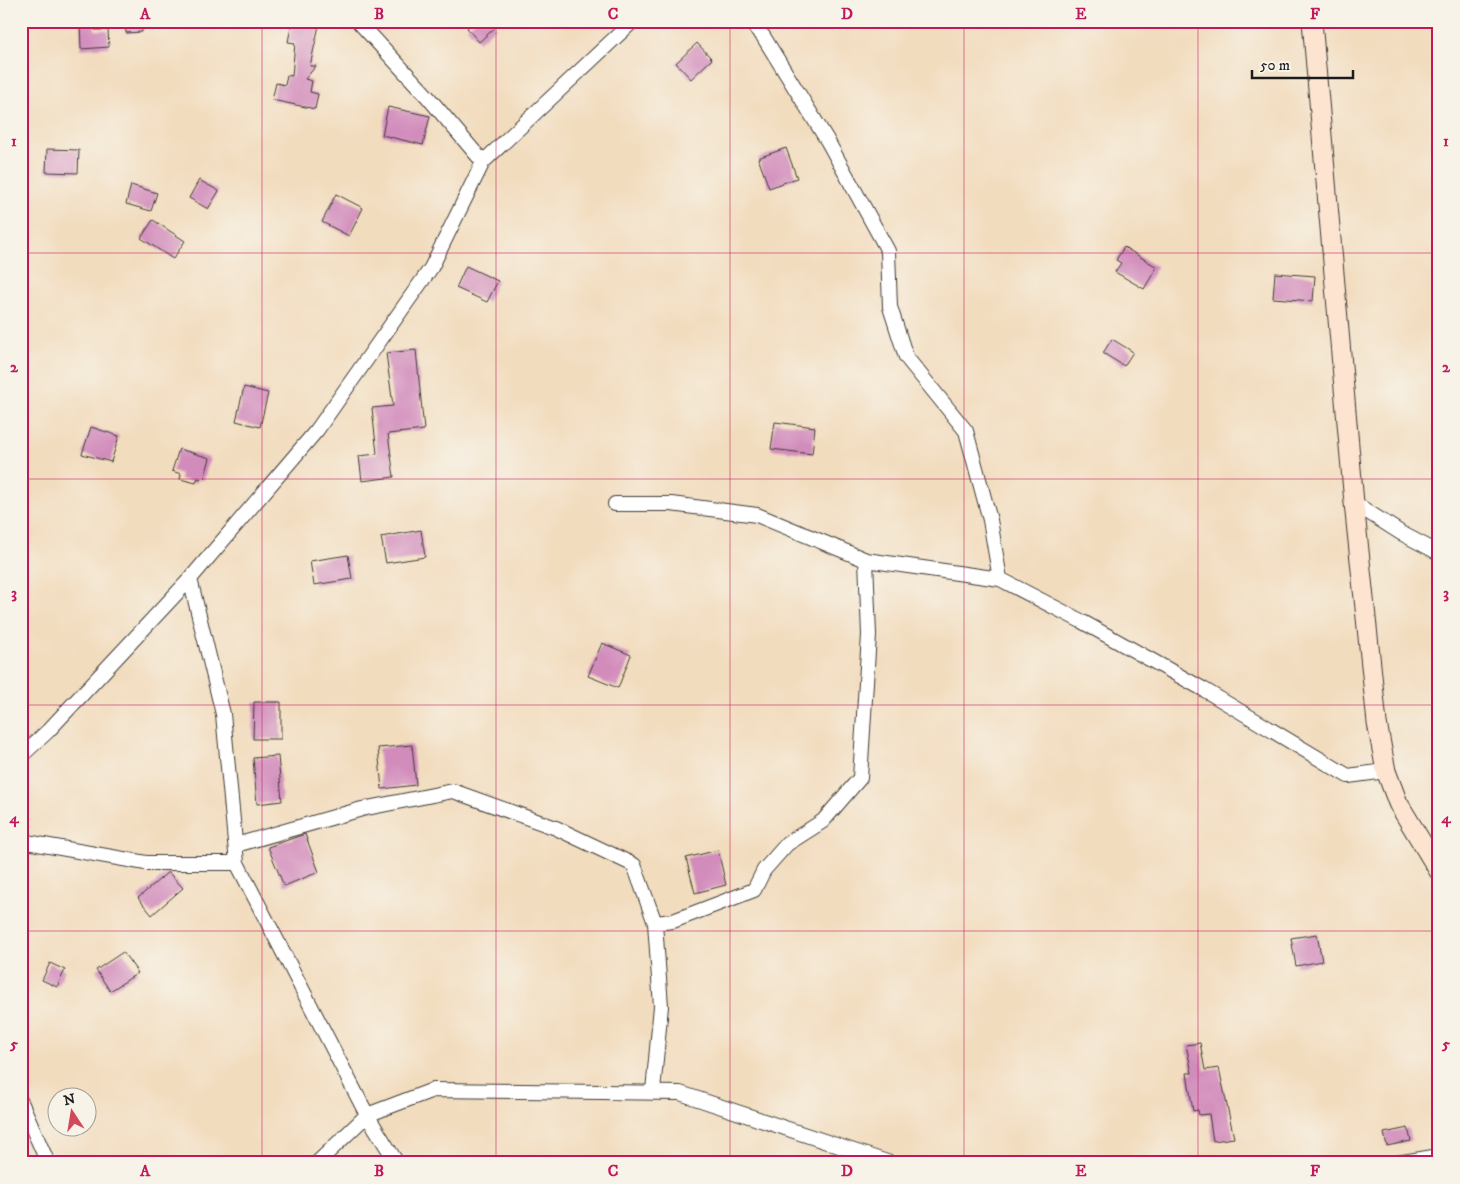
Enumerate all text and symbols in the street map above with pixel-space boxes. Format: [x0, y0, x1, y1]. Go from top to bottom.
text: A [139, 4, 151, 24]
text: B [374, 4, 384, 24]
text: C [608, 4, 618, 24]
text: D [841, 4, 853, 24]
text: E [1075, 4, 1087, 24]
text: F [1310, 4, 1320, 24]
scale bar [1252, 48, 1354, 80]
text: 50 m [1260, 56, 1290, 75]
text: 1 [11, 131, 17, 151]
text: 1 [1443, 131, 1449, 151]
text: 2 [10, 357, 19, 377]
text: 2 [1442, 357, 1451, 377]
text: 3 [11, 583, 17, 603]
text: 3 [1443, 583, 1449, 603]
text: 4 [8, 808, 19, 828]
text: 4 [1440, 808, 1451, 828]
text: 5 [9, 1034, 18, 1054]
text: 5 [1441, 1034, 1450, 1054]
north arrow [48, 1086, 98, 1136]
text: N [62, 1090, 77, 1110]
text: A [139, 1161, 151, 1181]
text: B [374, 1161, 384, 1181]
text: C [608, 1161, 618, 1181]
text: D [841, 1161, 853, 1181]
text: E [1075, 1161, 1087, 1181]
text: F [1310, 1161, 1320, 1181]

